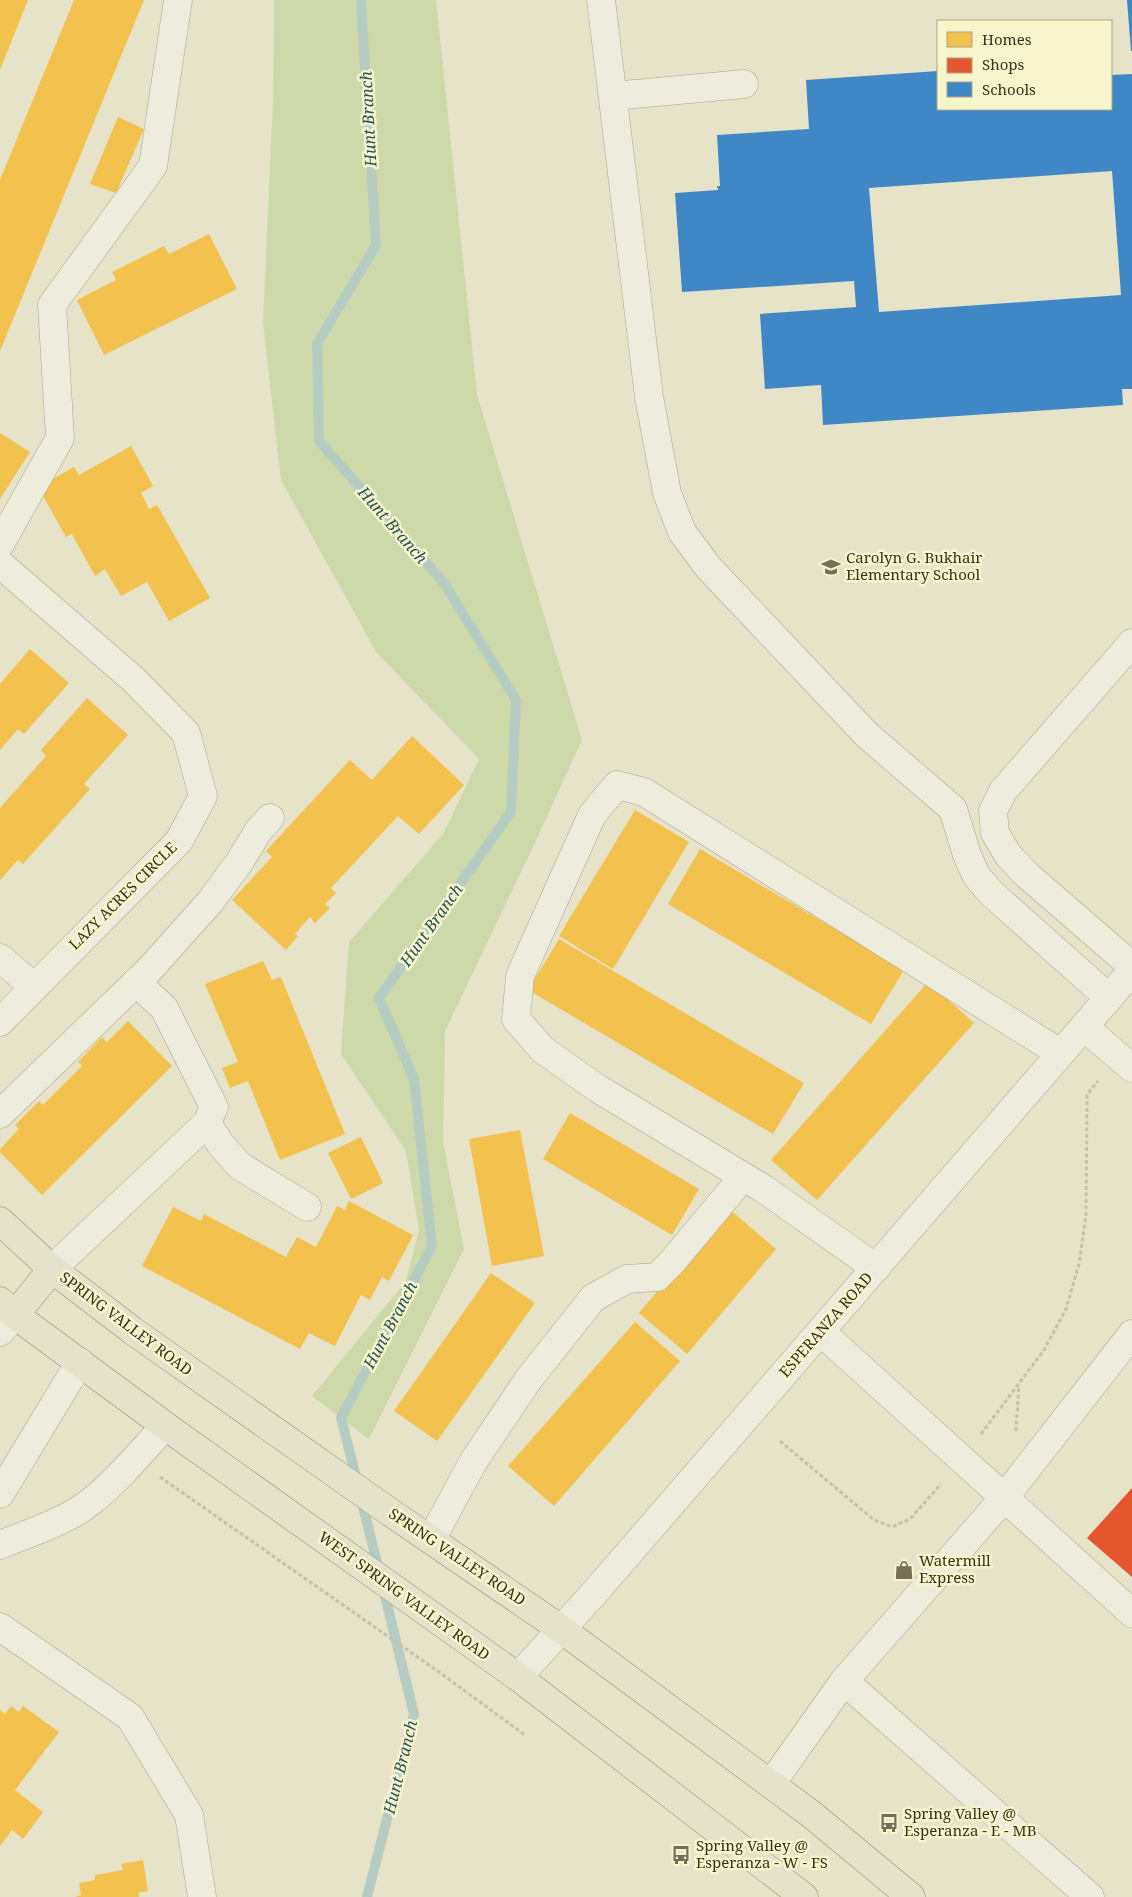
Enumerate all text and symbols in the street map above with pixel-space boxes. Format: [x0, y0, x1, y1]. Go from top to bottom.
legend [937, 20, 1112, 110]
text: Homes [982, 29, 1032, 49]
text: Shops [982, 54, 1025, 74]
water label: Hunt Branch [354, 70, 382, 168]
text: Schools [982, 79, 1036, 99]
water label: Hunt Branch [353, 481, 433, 569]
place label: Carolyn G. Bukhair Elementary School [846, 547, 982, 584]
school or university icon: Carolyn G. Bukhair Elementary School [820, 556, 842, 578]
street label: LAZY ACRES CIRCLE [64, 837, 181, 954]
water label: Hunt Branch [394, 879, 468, 971]
street label: SPRING VALLEY ROAD [56, 1267, 197, 1380]
street label: ESPERANZA ROAD [774, 1268, 876, 1381]
water label: Hunt Branch [357, 1277, 422, 1373]
street label: SPRING VALLEY ROAD [385, 1503, 530, 1610]
street label: WEST SPRING VALLEY ROAD [315, 1526, 494, 1664]
place label: Watermill Express [919, 1550, 991, 1587]
shop icon: Watermill Express [893, 1559, 915, 1581]
water label: Hunt Branch [378, 1717, 422, 1817]
place label: Spring Valley @ Esperanza - E - MB [904, 1803, 1036, 1840]
bus stop icon: Spring Valley @ Esperanza - E - MB [878, 1812, 900, 1834]
place label: Spring Valley @ Esperanza - W - FS [696, 1835, 828, 1872]
bus stop icon: Spring Valley @ Esperanza - W - FS [670, 1844, 692, 1866]

